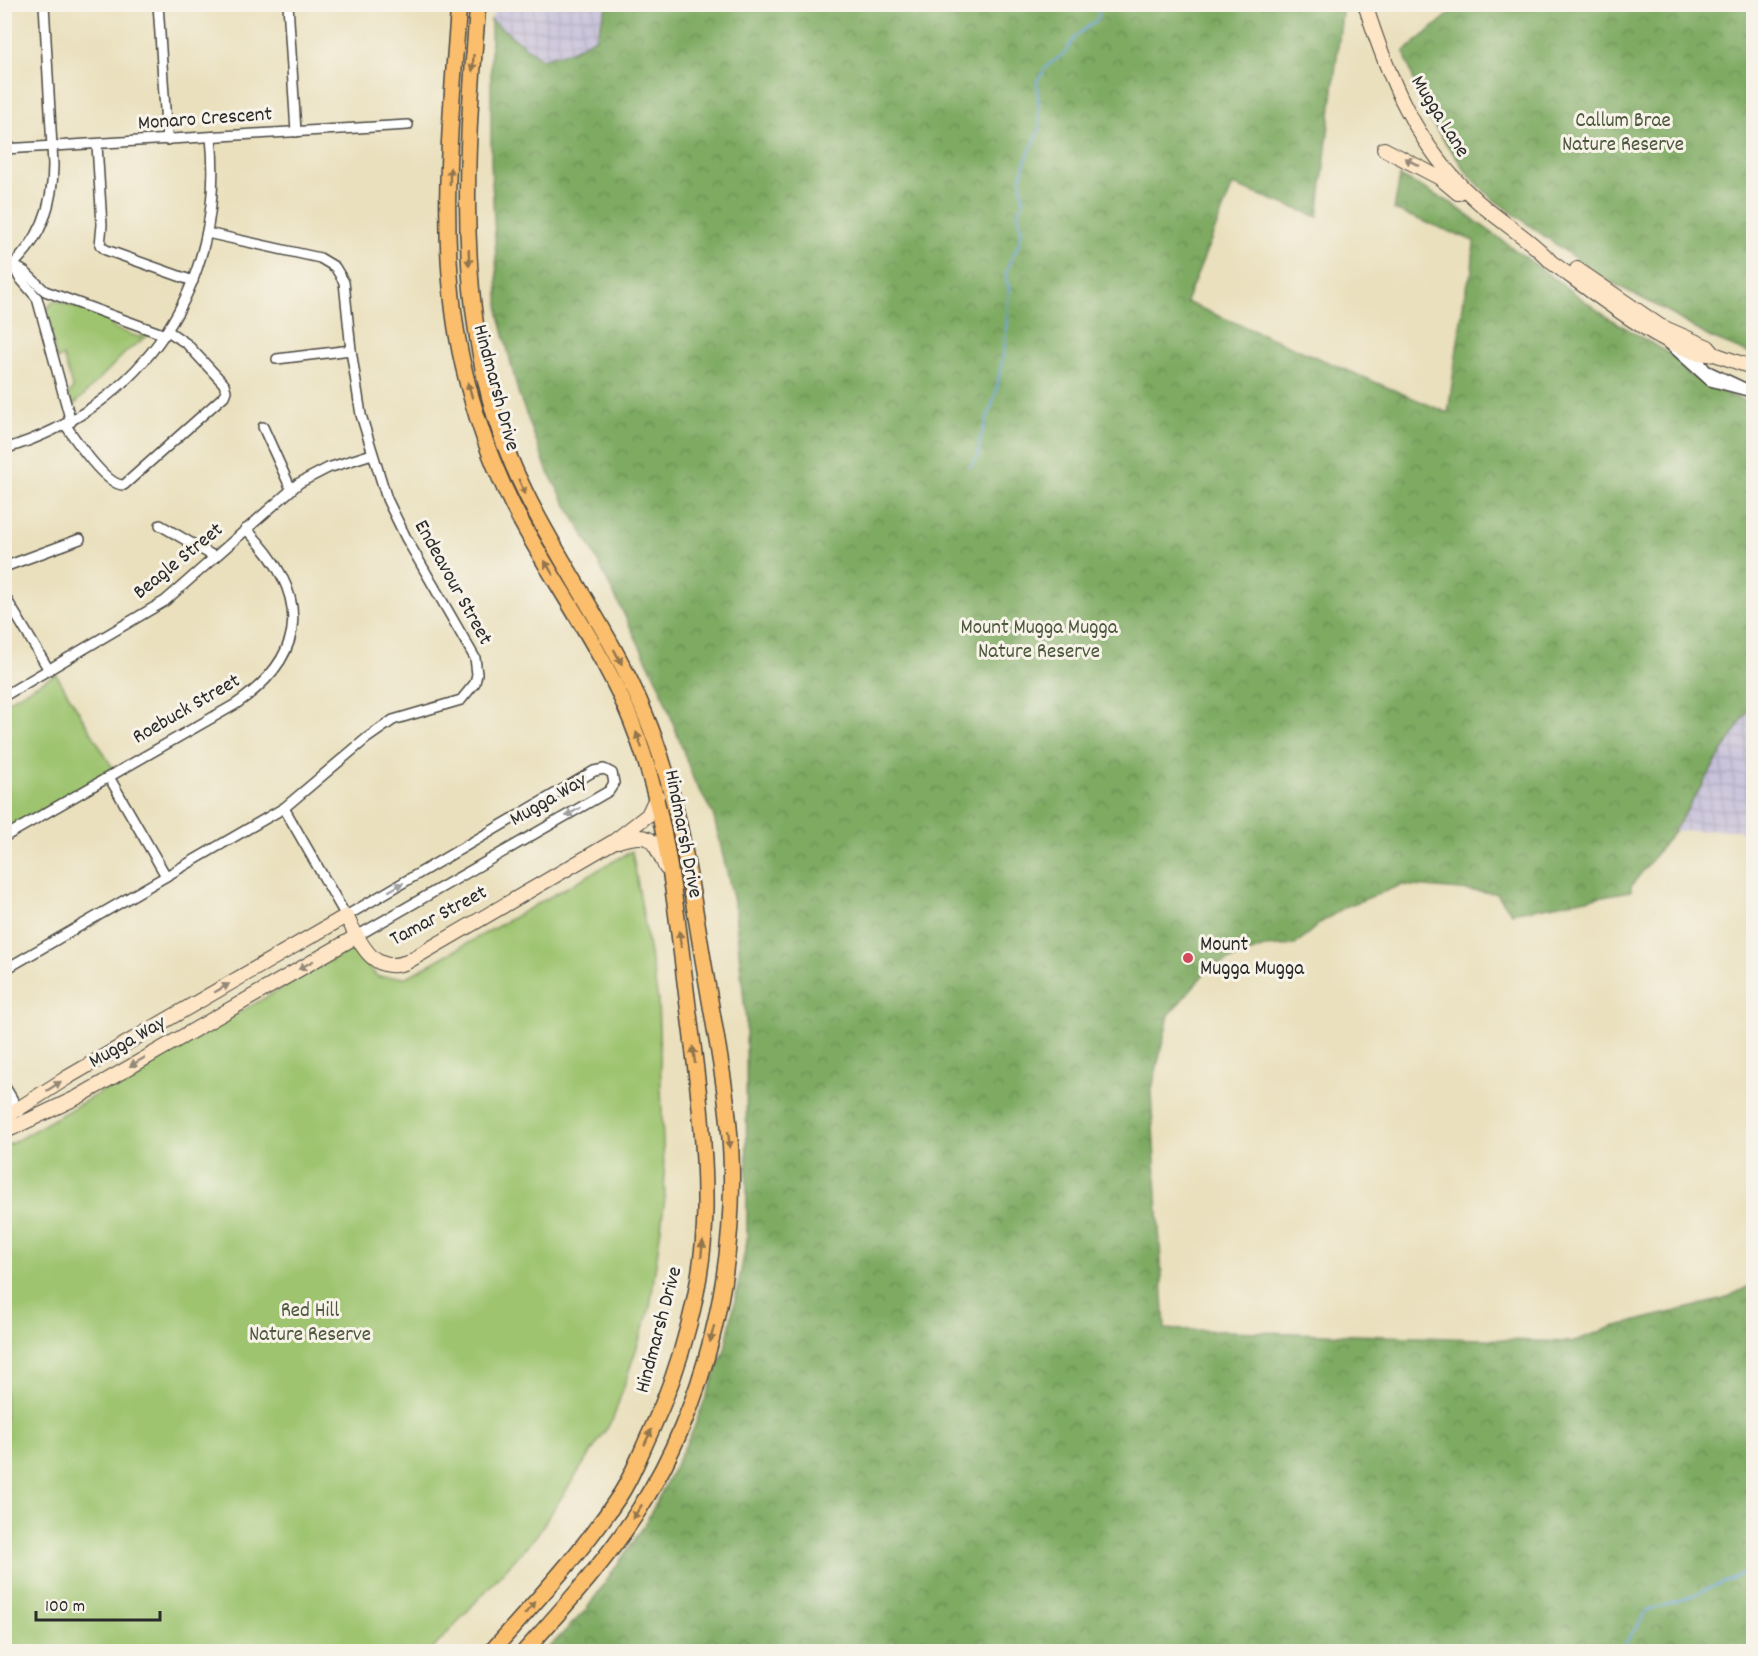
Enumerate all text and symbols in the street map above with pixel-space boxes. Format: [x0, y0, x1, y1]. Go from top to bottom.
one-way arrow [469, 53, 478, 72]
street label: Mugga Lane [1402, 70, 1476, 164]
street label: Monaro Crescent [137, 100, 273, 140]
park label: Callum Brae Nature Reserve [1562, 107, 1684, 161]
one-way arrow [1403, 157, 1420, 167]
one-way arrow [446, 167, 455, 186]
one-way arrow [464, 248, 473, 267]
street label: Hindmarsh Drive [464, 321, 526, 455]
one-way arrow [465, 381, 474, 399]
one-way arrow [517, 479, 526, 496]
street label: Endeavour Street [405, 515, 499, 651]
street label: Beagle Street [127, 516, 231, 608]
one-way arrow [543, 560, 554, 576]
park label: Mount Mugga Mugga Nature Reserve [961, 614, 1119, 668]
one-way arrow [613, 648, 623, 665]
street label: Roebuck Street [128, 667, 247, 753]
one-way arrow [633, 731, 643, 749]
street label: Mugga Way [505, 767, 594, 835]
street label: Hindmarsh Drive [655, 767, 709, 901]
one-way arrow [564, 807, 581, 817]
street label: Tamar Street [385, 879, 493, 955]
one-way arrow [388, 881, 404, 892]
one-way arrow [675, 930, 685, 949]
place label: Mount Mugga Mugga [1200, 931, 1305, 985]
marker: Mount Mugga Mugga [1181, 951, 1195, 965]
one-way arrow [297, 960, 314, 970]
one-way arrow [214, 983, 231, 993]
street label: Mugga Way [84, 1009, 173, 1077]
one-way arrow [689, 1046, 699, 1065]
one-way arrow [129, 1057, 145, 1068]
one-way arrow [45, 1080, 61, 1092]
one-way arrow [724, 1131, 734, 1150]
one-way arrow [697, 1240, 707, 1259]
street label: Hindmarsh Drive [629, 1263, 691, 1397]
park label: Red Hill Nature Reserve [249, 1297, 371, 1351]
one-way arrow [707, 1325, 716, 1343]
one-way arrow [643, 1429, 652, 1446]
one-way arrow [631, 1504, 643, 1520]
scale bar [36, 1584, 160, 1622]
text: 100 m [45, 1595, 85, 1620]
one-way arrow [523, 1601, 536, 1616]

